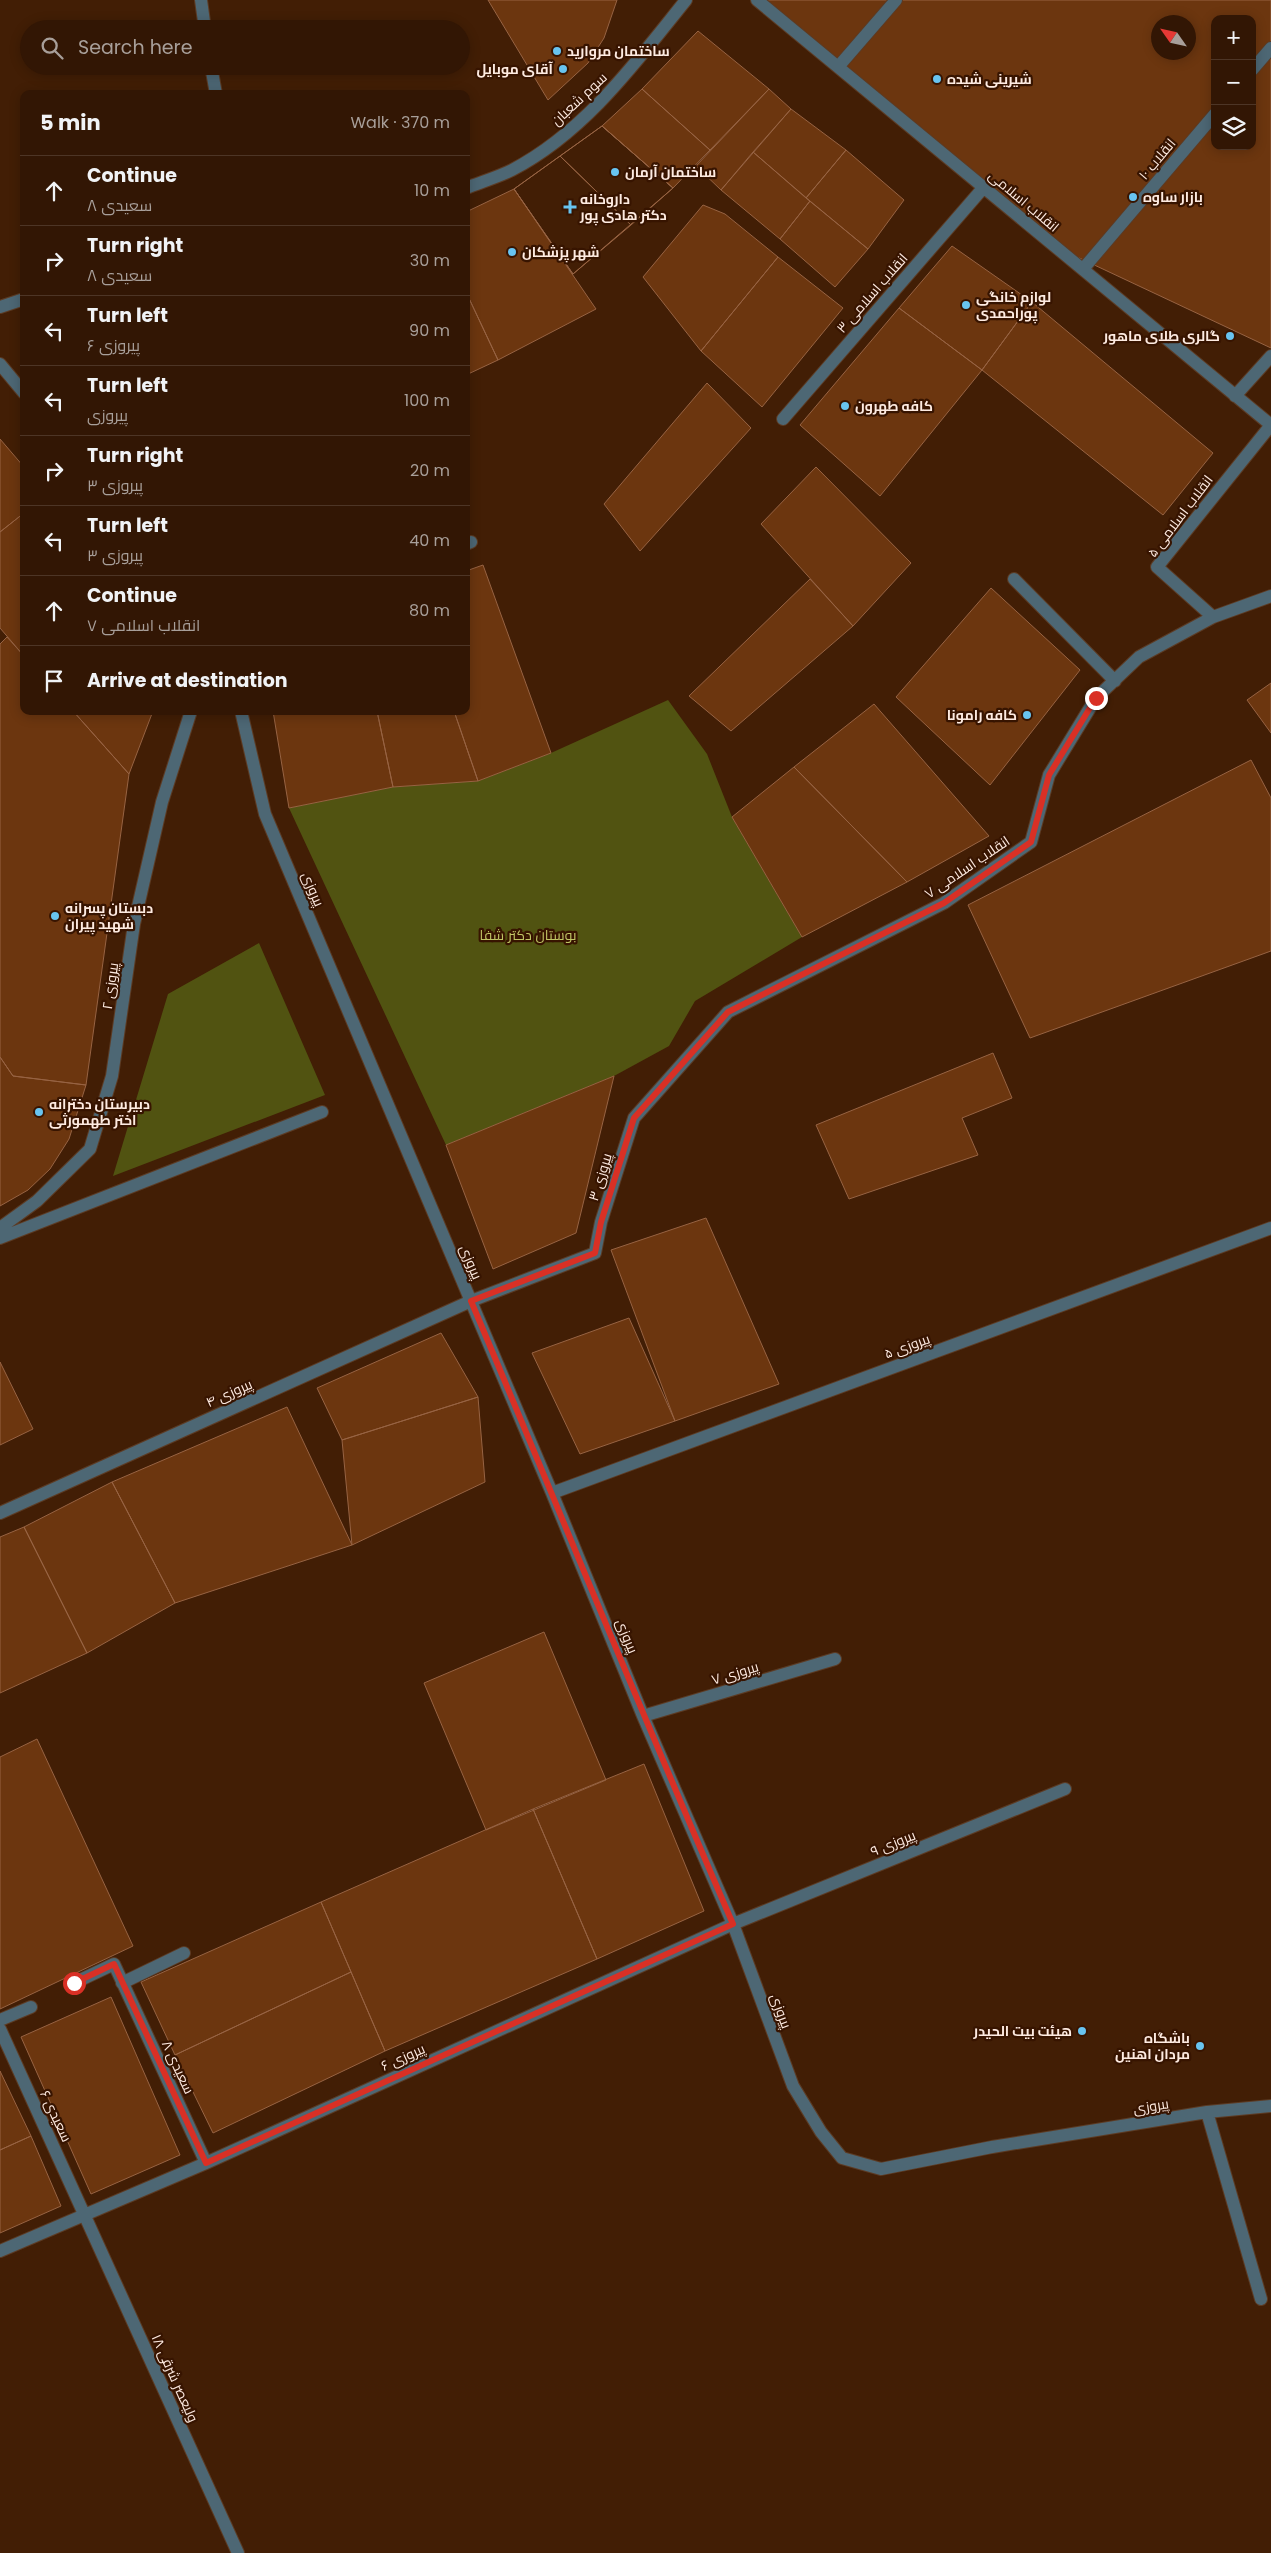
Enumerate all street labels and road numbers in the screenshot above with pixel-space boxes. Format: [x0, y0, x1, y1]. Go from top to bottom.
street label: سوم شعبان [546, 68, 612, 130]
street label: انقلاب ۱۰ [1134, 134, 1180, 184]
street label: انقلاب اسلامی [984, 165, 1064, 237]
street label: انقلاب اسلامی ۳ [832, 249, 912, 337]
street label: انقلاب اسلامی ۵ [1142, 471, 1218, 561]
street label: انقلاب اسلامی ۷ [920, 831, 1014, 903]
street label: پیروزی [297, 869, 329, 910]
street label: پیروزی ۲ [97, 961, 123, 1011]
street label: پیروزی ۳ [583, 1150, 617, 1203]
street label: پیروزی [455, 1242, 487, 1283]
street label: پیروزی ۵ [881, 1328, 933, 1363]
street label: پیروزی ۴ [203, 1374, 256, 1412]
street label: پیروزی [611, 1616, 643, 1657]
street label: پیروزی ۷ [709, 1656, 761, 1690]
street label: پیروزی ۹ [867, 1825, 919, 1861]
street label: پیروزی [765, 1991, 797, 2032]
street label: سعیدی ۸ [157, 2037, 199, 2097]
street label: پیروزی ۶ [378, 2038, 428, 2076]
street label: سعیدی ۶ [35, 2087, 77, 2145]
street label: پیروزی [1132, 2093, 1171, 2119]
street label: ولیعصر شرقی ۱۸ [147, 2331, 203, 2425]

